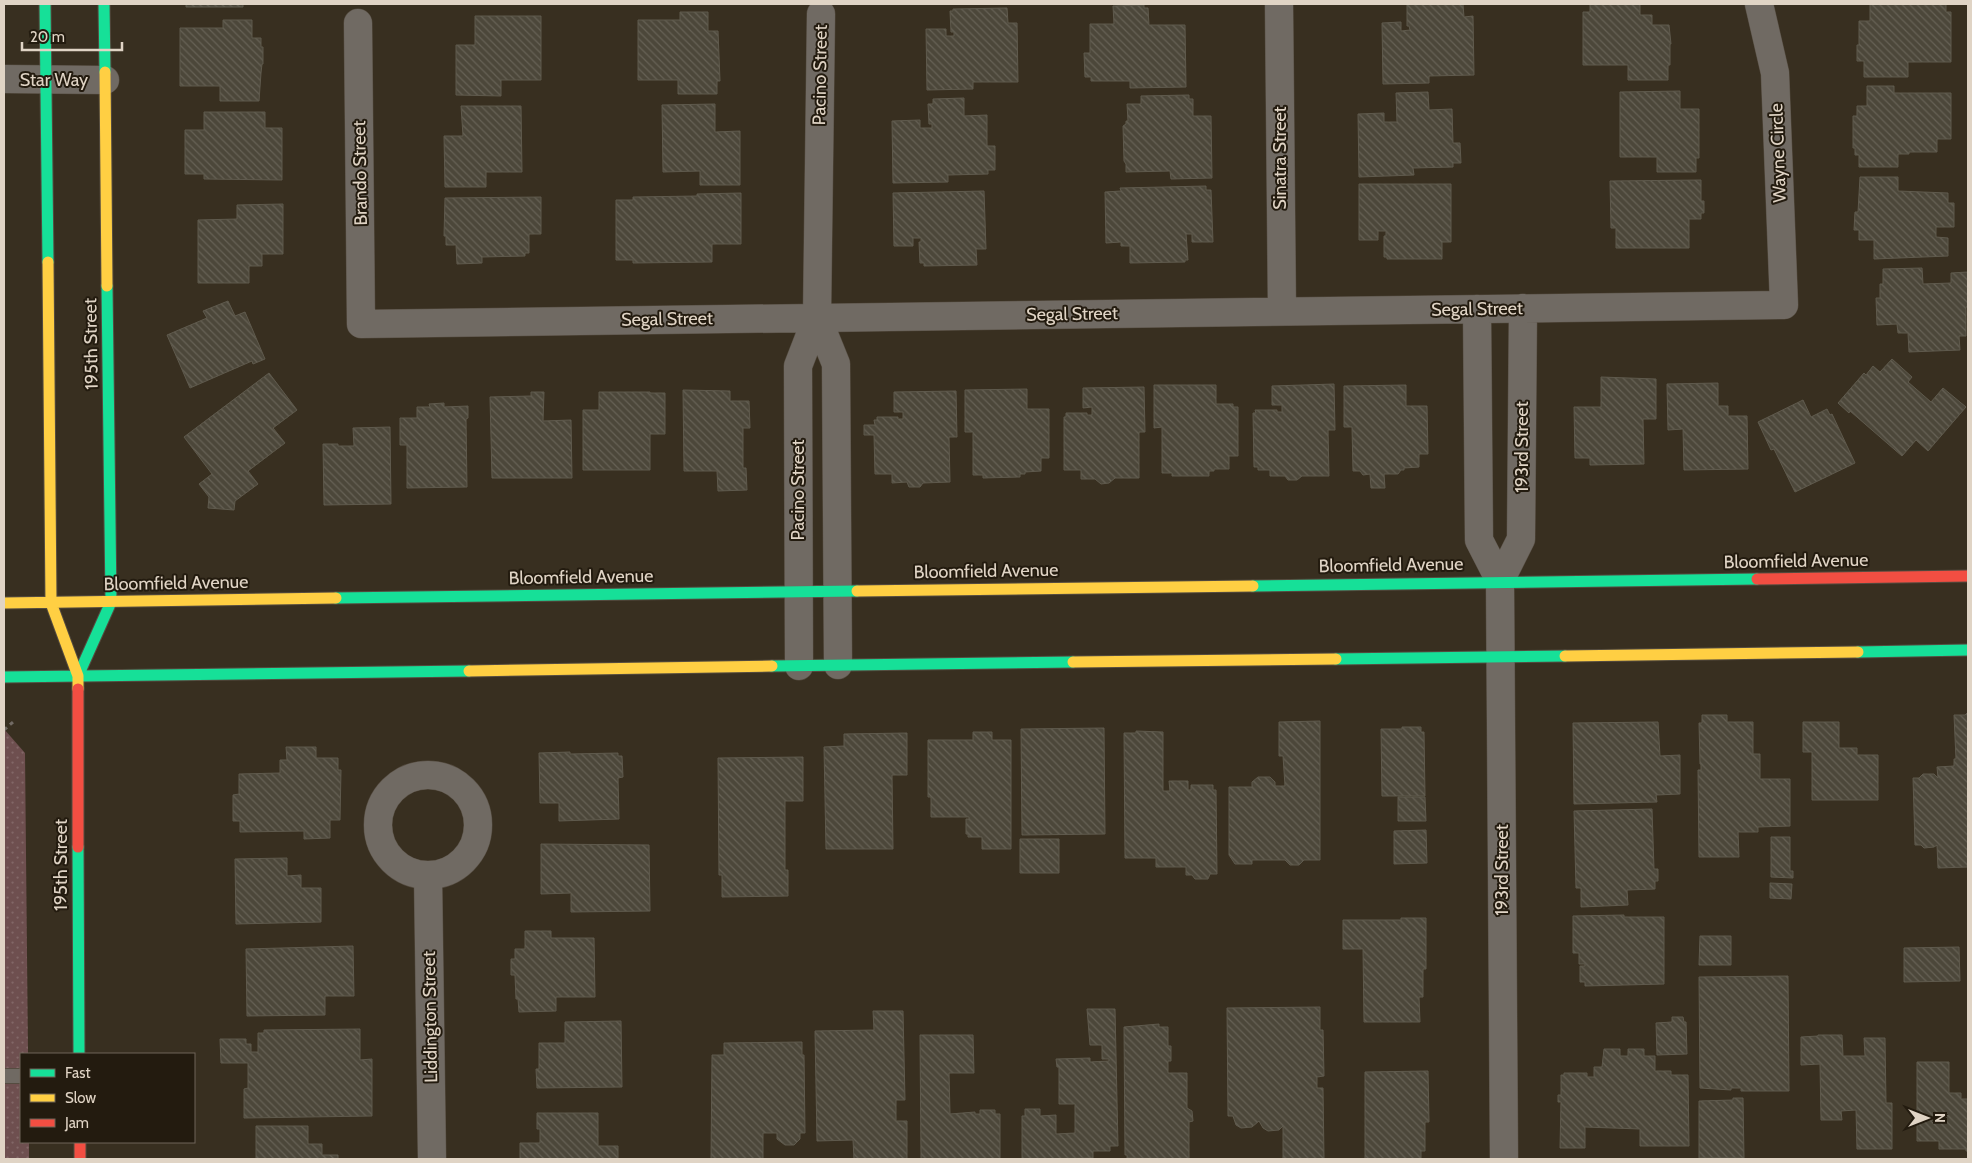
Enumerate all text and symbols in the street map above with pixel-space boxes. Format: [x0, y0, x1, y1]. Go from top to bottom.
scale bar [22, 20, 122, 52]
street label: Pacino Street [808, 24, 832, 126]
text: 20 m [30, 28, 65, 46]
street label: Star Way [20, 69, 88, 91]
street label: Wayne Circle [1765, 103, 1791, 203]
street label: Sinatra Street [1269, 106, 1291, 210]
street label: Brando Street [348, 120, 372, 226]
street label: Segal Street [1431, 297, 1523, 321]
street label: 195th Street [79, 298, 103, 390]
street label: Segal Street [1026, 302, 1118, 326]
street label: Segal Street [621, 307, 713, 331]
street label: 193rd Street [1511, 401, 1533, 493]
street label: Pacino Street [787, 440, 809, 540]
street label: Bloomfield Avenue [1724, 549, 1868, 573]
street label: Bloomfield Avenue [1319, 553, 1463, 577]
street label: Bloomfield Avenue [914, 559, 1058, 583]
street label: Bloomfield Avenue [509, 565, 653, 589]
street label: Bloomfield Avenue [104, 571, 248, 595]
street label: 195th Street [50, 819, 72, 911]
street label: 193rd Street [1491, 824, 1513, 916]
street label: Liddington Street [418, 951, 442, 1083]
legend [20, 1053, 195, 1143]
text: Fast [65, 1064, 90, 1082]
text: Slow [65, 1089, 96, 1107]
north arrow [1902, 1093, 1952, 1143]
text: N [1931, 1113, 1949, 1123]
text: Jam [64, 1114, 89, 1132]

